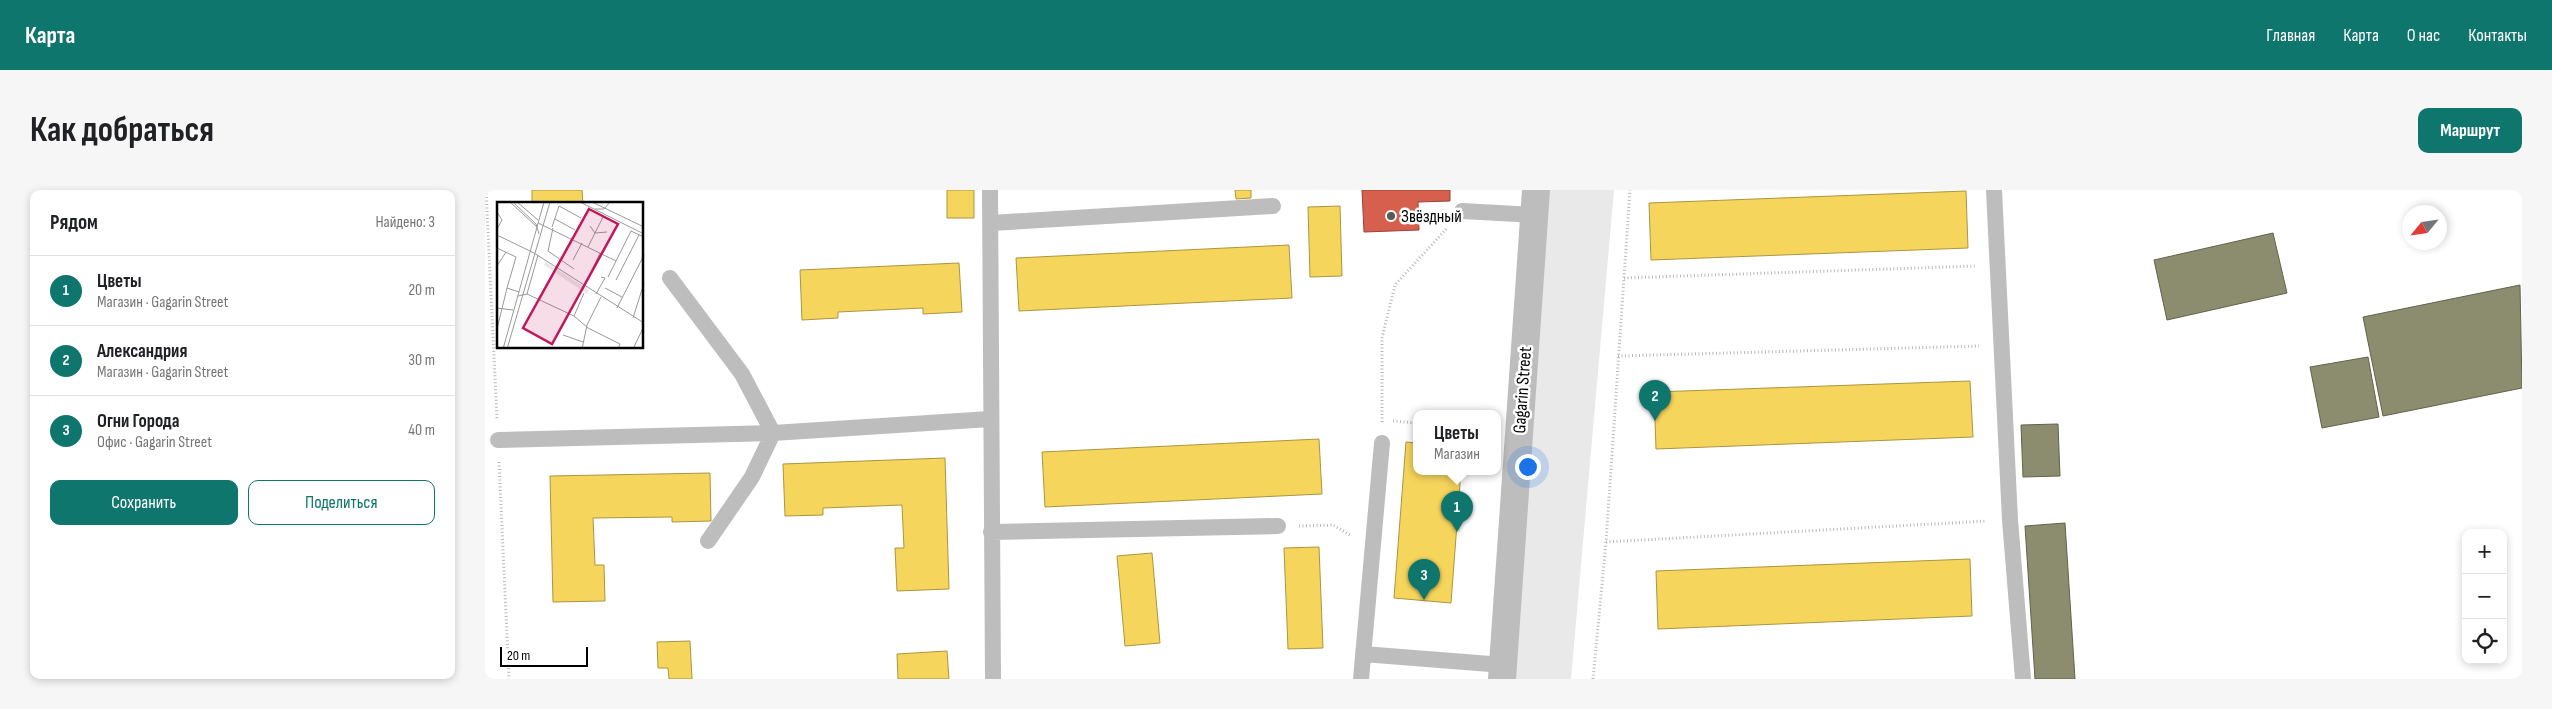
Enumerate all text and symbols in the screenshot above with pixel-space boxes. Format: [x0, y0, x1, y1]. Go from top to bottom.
text: Карта [25, 21, 75, 50]
text: Главная [2266, 25, 2315, 46]
text: Карта [2343, 25, 2379, 46]
text: О нас [2407, 25, 2440, 46]
text: Контакты [2468, 25, 2527, 46]
button: Маршрут [2418, 108, 2522, 153]
text: Как добраться [30, 109, 214, 152]
inset map [497, 202, 644, 349]
north arrow [2402, 205, 2447, 250]
place label: Звёздный [1401, 206, 1462, 227]
text: Рядом [50, 210, 98, 235]
marker: Звёздный [1385, 210, 1397, 222]
text: Найдено: 3 [375, 213, 435, 232]
text: Цветы [97, 270, 142, 293]
text: 1 [63, 281, 69, 300]
text: 20 m [408, 281, 435, 300]
text: Магазин · Gagarin Street [97, 293, 228, 312]
text: Александрия [97, 340, 187, 363]
street label: Gagarin Street [1509, 346, 1536, 434]
text: 2 [62, 351, 70, 370]
text: 30 m [408, 351, 435, 370]
text: Магазин · Gagarin Street [97, 363, 228, 382]
pin: 2 [1639, 380, 1671, 421]
text: Огни Города [97, 410, 180, 433]
popup [1413, 410, 1501, 475]
text: 3 [62, 421, 70, 440]
text: 40 m [408, 421, 435, 440]
text: Цветы [1434, 422, 1479, 445]
text: Офис · Gagarin Street [97, 433, 212, 452]
text: Магазин [1434, 445, 1480, 464]
your location [1515, 454, 1541, 480]
button: Сохранить [50, 480, 238, 525]
button: Поделиться [248, 480, 435, 525]
pin: 1 [1441, 491, 1473, 532]
map controls [2462, 529, 2507, 664]
button: + [2462, 529, 2507, 574]
pin: 3 [1408, 559, 1440, 600]
button: − [2462, 574, 2507, 619]
button: locate [2462, 619, 2507, 664]
scale bar [500, 644, 587, 667]
text: 20 m [507, 647, 530, 664]

